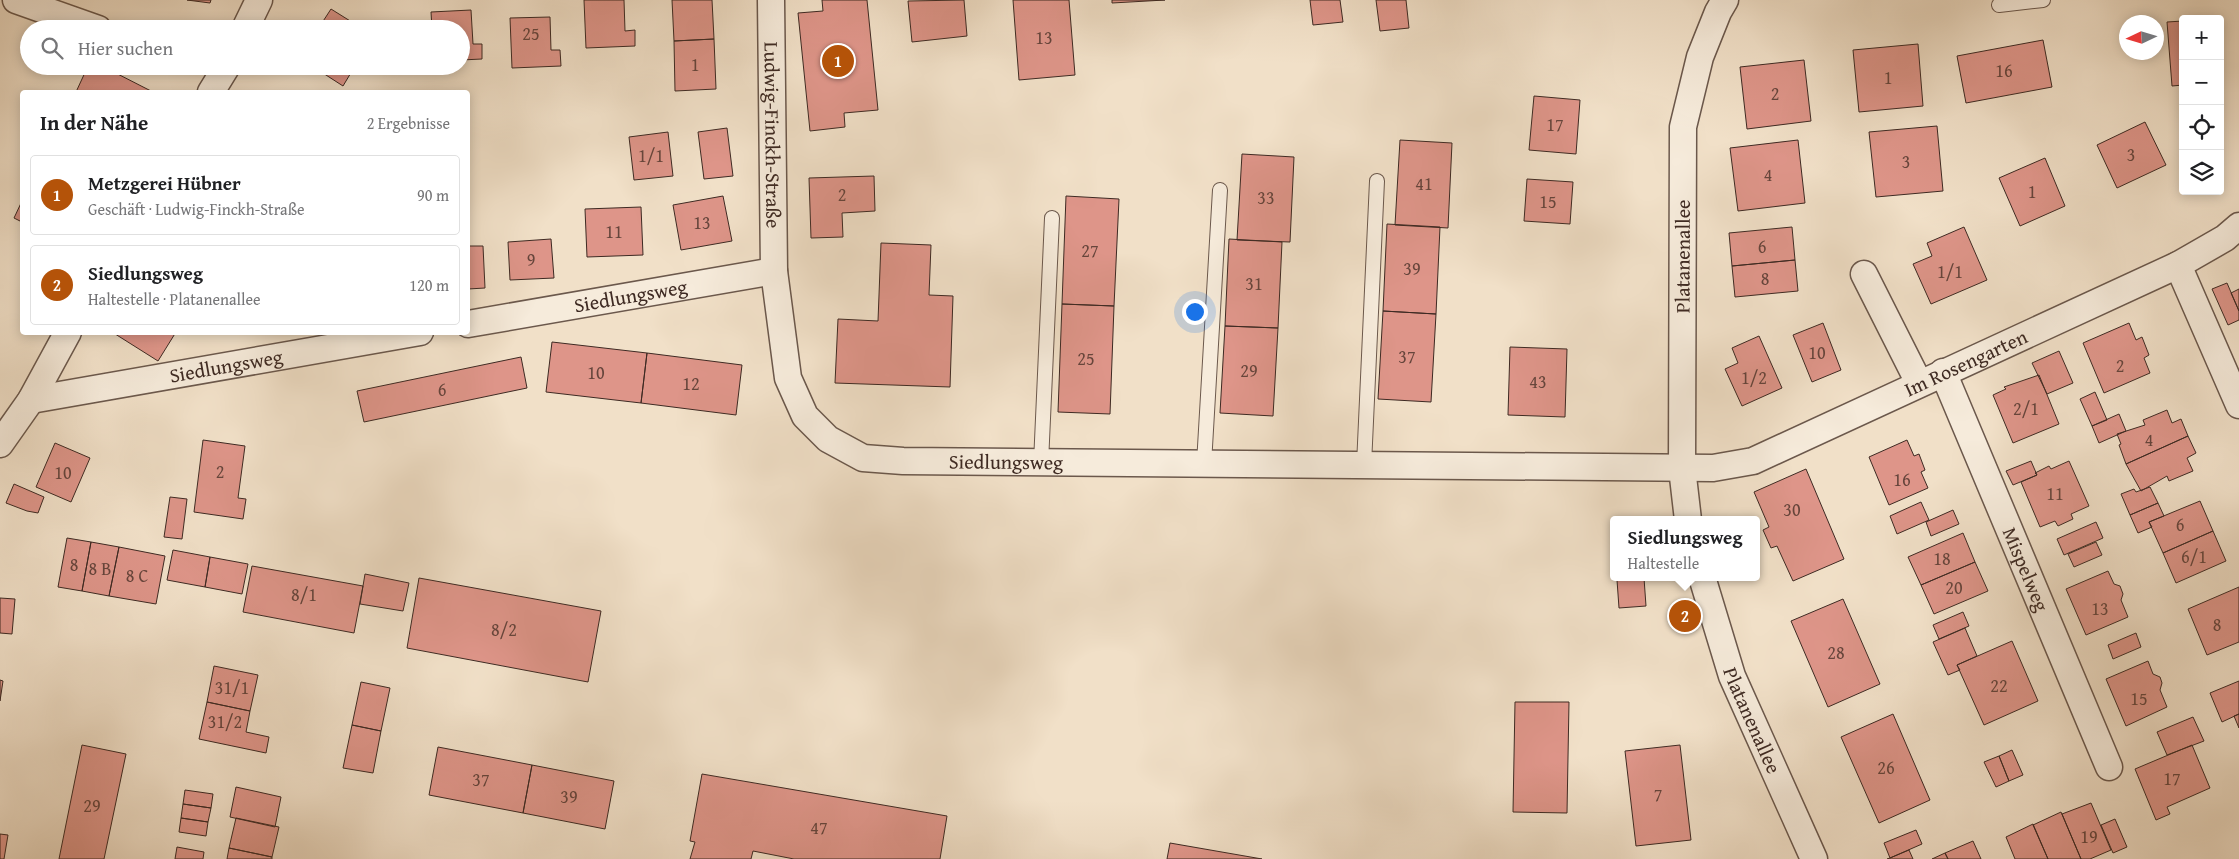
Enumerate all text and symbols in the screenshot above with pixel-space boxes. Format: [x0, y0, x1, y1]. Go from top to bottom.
north arrow [2119, 15, 2164, 60]
map controls [2179, 15, 2224, 195]
button: + [2179, 15, 2224, 60]
search box [20, 20, 470, 75]
house number: 25 [522, 20, 540, 47]
house number: 13 [1035, 24, 1053, 51]
icon: search [38, 34, 66, 62]
text: Hier suchen [78, 34, 173, 62]
street label: Ludwig-Finckh-Straße [757, 41, 789, 229]
pin: 1 [822, 42, 854, 80]
house number: 1 [691, 51, 699, 78]
house number: 16 [1995, 57, 2013, 84]
button: − [2179, 60, 2224, 105]
house number: 1 [1884, 64, 1892, 91]
house number: 2 [1771, 80, 1779, 107]
button: locate [2179, 105, 2224, 150]
text: In der Nähe [40, 107, 148, 138]
text: 2 Ergebnisse [367, 111, 450, 135]
house number: 17 [1546, 111, 1564, 138]
house number: 3 [2127, 141, 2135, 168]
house number: 1/1 [638, 142, 664, 169]
house number: 3 [1902, 148, 1910, 175]
button: layers [2179, 150, 2224, 195]
house number: 4 [1764, 161, 1772, 188]
text: Metzgerei Hübner [88, 169, 241, 197]
house number: 41 [1415, 170, 1433, 197]
house number: 1 [2028, 178, 2036, 205]
house number: 2 [838, 181, 846, 208]
text: 1 [53, 183, 61, 207]
text: 90 m [417, 183, 449, 207]
house number: 33 [1257, 184, 1275, 211]
house number: 15 [1539, 188, 1557, 215]
text: Geschäft · Ludwig-Finckh-Straße [88, 197, 305, 221]
street label: Platanenallee [1667, 199, 1697, 313]
house number: 13 [693, 209, 711, 236]
house number: 11 [605, 218, 623, 245]
house number: 6 [1758, 233, 1766, 260]
house number: 27 [1081, 237, 1099, 264]
house number: 9 [527, 246, 535, 273]
house number: 39 [1403, 255, 1421, 282]
house number: 1/1 [1937, 258, 1963, 285]
text: Siedlungsweg [88, 259, 203, 287]
house number: 8 [1761, 265, 1769, 292]
house number: 31 [1245, 270, 1263, 297]
street label: Siedlungsweg [572, 271, 689, 319]
text: 2 [53, 273, 61, 297]
text: 120 m [409, 273, 449, 297]
text: Haltestelle · Platanenallee [88, 287, 260, 311]
your location [1182, 299, 1208, 325]
street label: Im Rosengarten [1899, 321, 2032, 403]
house number: 10 [1808, 339, 1826, 366]
street label: Siedlungsweg [167, 341, 285, 390]
house number: 37 [1398, 343, 1416, 370]
house number: 25 [1077, 345, 1095, 372]
house number: 2 [2116, 352, 2124, 379]
house number: 29 [1240, 357, 1258, 384]
house number: 10 [587, 359, 605, 386]
house number: 1/2 [1741, 364, 1767, 391]
house number: 43 [1529, 368, 1547, 395]
house number: 12 [682, 370, 700, 397]
house number: 6 [438, 376, 446, 403]
house number: 2/1 [2013, 395, 2039, 422]
house number: 4 [2145, 426, 2153, 453]
street label: Siedlungsweg [949, 446, 1063, 476]
house number: 2 [216, 458, 224, 485]
house number: 10 [54, 459, 72, 486]
house number: 16 [1893, 466, 1911, 493]
house number: 11 [2046, 480, 2064, 507]
house number: 30 [1783, 496, 1801, 523]
house number: 6 [2176, 511, 2184, 538]
popup [1610, 516, 1760, 581]
street label: Mispelweg [1996, 522, 2057, 616]
text: Siedlungsweg [1628, 523, 1742, 551]
house number: 6/1 [2181, 543, 2207, 570]
house number: 18 [1933, 545, 1951, 572]
house number: 8 [70, 551, 78, 578]
text: Haltestelle [1628, 551, 1699, 575]
house number: 8 B [89, 555, 111, 582]
house number: 8 C [126, 562, 148, 589]
house number: 20 [1945, 574, 1963, 601]
house number: 8/1 [291, 581, 317, 608]
house number: 13 [2091, 595, 2109, 622]
pin: 2 [1669, 597, 1701, 635]
house number: 8 [2213, 611, 2221, 638]
house number: 8/2 [491, 616, 517, 643]
house number: 28 [1827, 639, 1845, 666]
street label: Platanenallee [1716, 664, 1789, 778]
house number: 22 [1990, 672, 2008, 699]
house number: 31/1 [215, 674, 249, 701]
house number: 15 [2130, 685, 2148, 712]
house number: 31/2 [208, 708, 242, 735]
house number: 26 [1877, 754, 1895, 781]
house number: 17 [2163, 765, 2181, 792]
house number: 37 [472, 766, 490, 793]
house number: 7 [1654, 781, 1662, 808]
house number: 39 [560, 783, 578, 810]
house number: 29 [83, 792, 101, 819]
house number: 47 [810, 814, 828, 841]
house number: 19 [2080, 823, 2098, 850]

